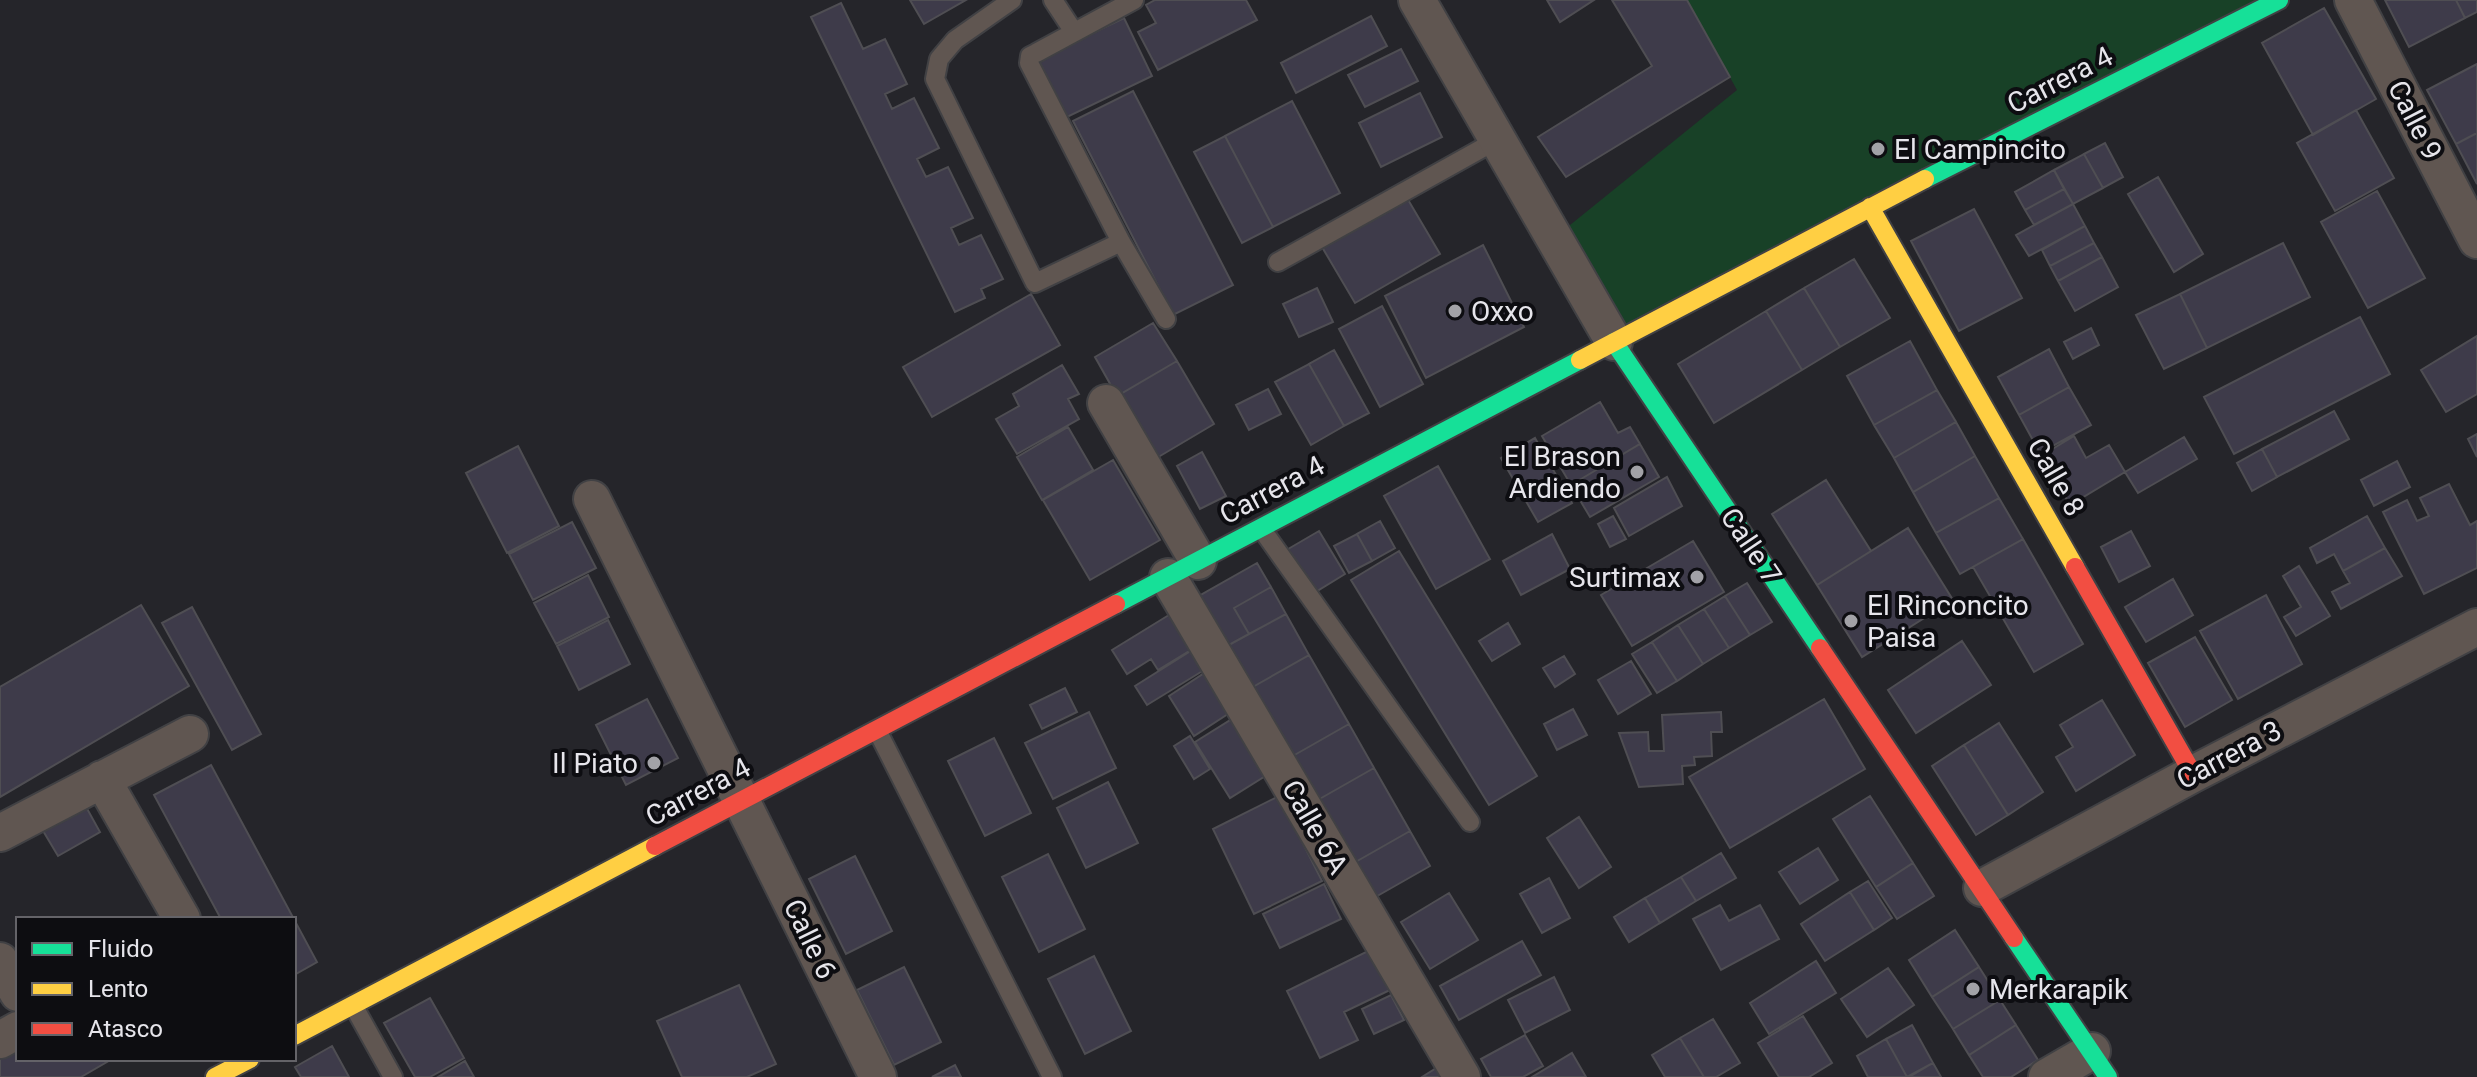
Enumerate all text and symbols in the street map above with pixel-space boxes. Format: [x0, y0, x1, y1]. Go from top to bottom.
street label: Carrera 4 [2002, 39, 2118, 121]
street label: Calle 9 [2381, 75, 2449, 165]
place label: El Campincito [1894, 133, 2066, 166]
marker: El Campincito [1869, 140, 1887, 158]
place label: Oxxo [1471, 295, 1534, 328]
marker: Oxxo [1446, 302, 1464, 320]
street label: Calle 8 [2021, 432, 2091, 522]
place label: El Brason Ardiendo [1504, 440, 1621, 505]
street label: Carrera 4 [1214, 449, 1330, 531]
marker: El Brason Ardiendo [1628, 463, 1646, 481]
street label: Calle 7 [1714, 502, 1788, 590]
place label: Surtimax [1569, 561, 1681, 594]
marker: Surtimax [1688, 568, 1706, 586]
place label: El Rinconcito Paisa [1867, 589, 2029, 654]
marker: El Rinconcito Paisa [1842, 612, 1860, 630]
street label: Carrera 3 [2171, 714, 2287, 796]
place label: Il Piato [552, 747, 638, 780]
street label: Carrera 4 [640, 751, 756, 833]
marker: Il Piato [645, 754, 663, 772]
street label: Calle 6A [1275, 774, 1355, 880]
street label: Calle 6 [777, 894, 843, 984]
legend [16, 917, 296, 1061]
text: Fluido [88, 935, 153, 963]
place label: Merkarapik [1989, 973, 2129, 1006]
text: Lento [88, 975, 148, 1003]
marker: Merkarapik [1964, 980, 1982, 998]
text: Atasco [88, 1015, 163, 1043]

